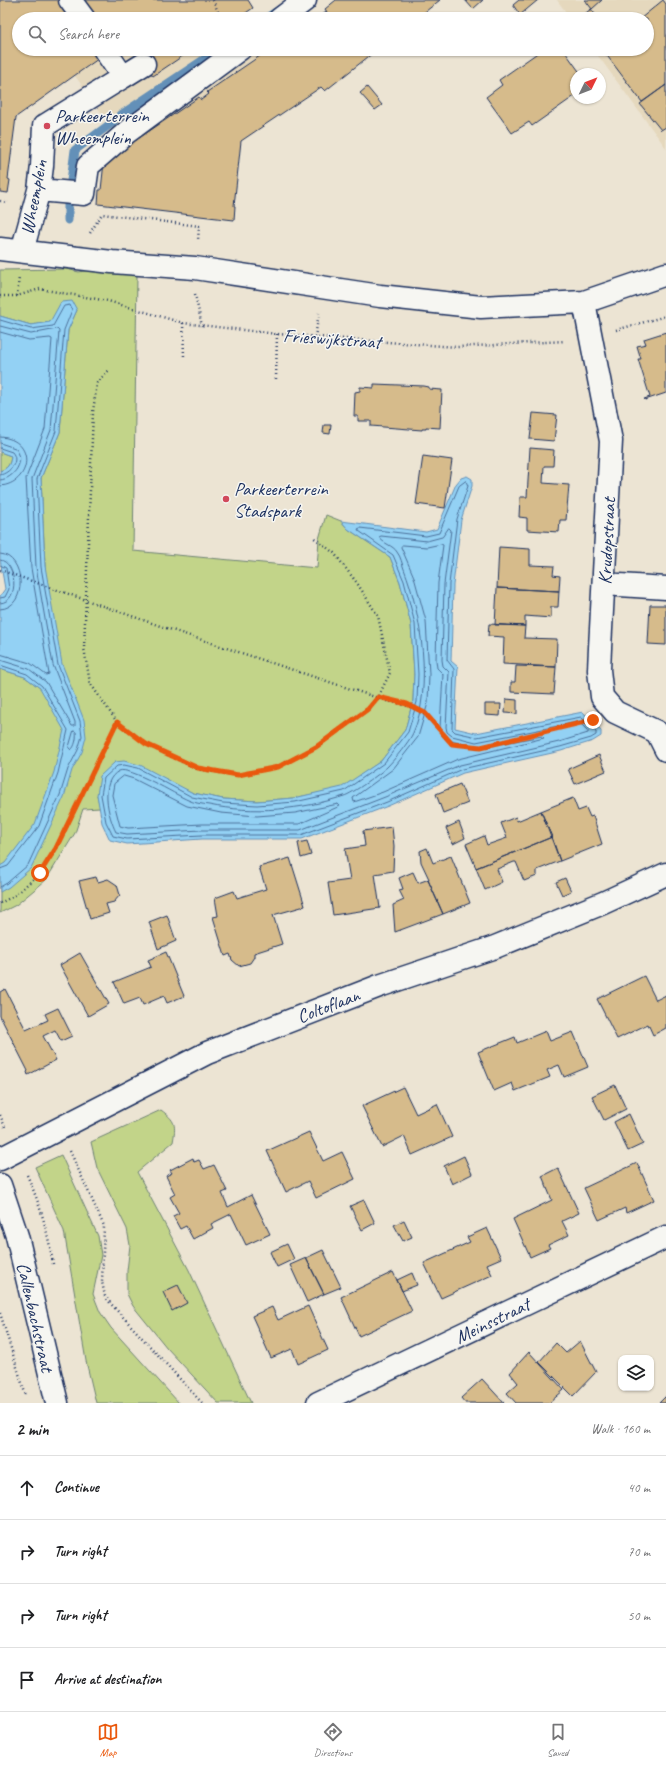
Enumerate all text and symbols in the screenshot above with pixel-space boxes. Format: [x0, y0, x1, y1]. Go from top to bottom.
search box [12, 12, 654, 56]
icon: search [26, 23, 48, 45]
text: Search here [58, 25, 119, 44]
north arrow [570, 68, 606, 104]
place label: Parkeerterrein Wheemplein [55, 104, 149, 150]
marker: Parkeerterrein Wheemplein [42, 121, 52, 131]
street label: Wheemplein [15, 157, 53, 237]
street label: Frieswijkstraat [282, 324, 384, 355]
place label: Parkeerterrein Stadspark [234, 477, 328, 523]
marker: Parkeerterrein Stadspark [221, 494, 231, 504]
street label: Krudopstraat [593, 495, 621, 585]
route end [584, 711, 602, 729]
route start [31, 864, 49, 882]
street label: Coltoflaan [294, 983, 364, 1029]
street label: Callenbachstraat [11, 1260, 60, 1376]
street label: Meinsstraat [451, 1291, 536, 1349]
map controls [618, 1355, 654, 1391]
button: layers [618, 1355, 654, 1391]
text: 2 min [16, 1419, 49, 1440]
text: Walk · 160 m [591, 1421, 650, 1437]
icon: ahead [16, 1477, 38, 1499]
text: Continue [54, 1478, 99, 1497]
text: 40 m [628, 1480, 650, 1496]
icon: right [16, 1541, 38, 1563]
text: Turn right [54, 1542, 107, 1561]
text: 70 m [628, 1544, 650, 1560]
icon: right [16, 1605, 38, 1627]
text: Turn right [54, 1606, 107, 1625]
text: 50 m [628, 1608, 650, 1624]
icon: arrive [16, 1669, 38, 1691]
text: Arrive at destination [54, 1670, 161, 1689]
tab: Map [97, 1721, 119, 1759]
tab: Directions [314, 1721, 352, 1759]
tab: Saved [547, 1721, 569, 1759]

